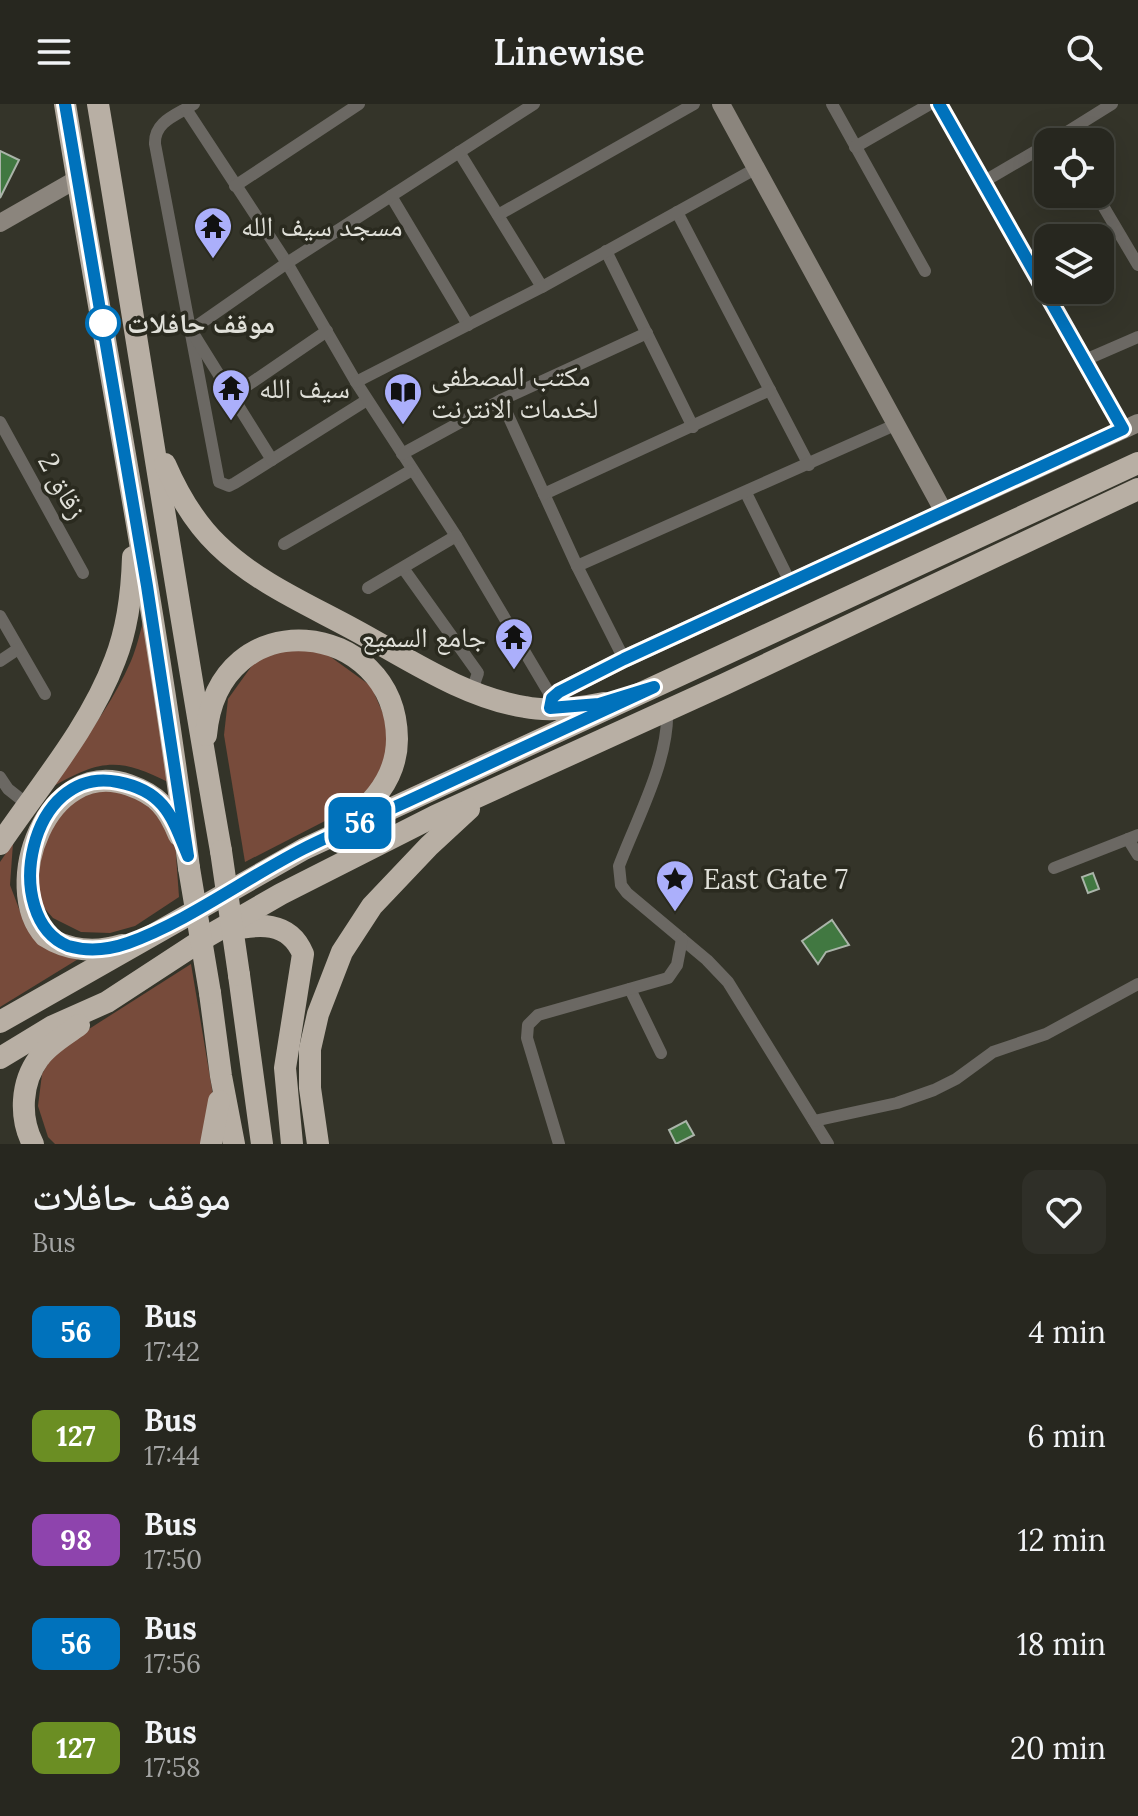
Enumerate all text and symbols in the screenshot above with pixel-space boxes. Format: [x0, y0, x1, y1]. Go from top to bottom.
text: Linewise [493, 29, 645, 75]
icon: menu [32, 30, 76, 74]
icon: search [1062, 30, 1106, 74]
map controls [1034, 128, 1114, 304]
button: locate [1034, 128, 1114, 208]
temple icon: مسجد سيف الله [192, 205, 234, 260]
place label: مسجد سيف الله [241, 208, 402, 244]
button: layers [1034, 224, 1114, 304]
place label: موقف حافلات [127, 305, 275, 341]
marker: موقف حافلات [86, 306, 120, 340]
place label: مكتب المصطفى لخدمات الانترنت [431, 358, 599, 426]
temple icon: سيف الله [210, 367, 252, 422]
place label: سيف الله [259, 370, 350, 406]
library icon: مكتب المصطفى لخدمات الانترنت [382, 371, 424, 426]
street label: زقاق 2 [30, 447, 96, 525]
temple icon: جامع السميع [493, 616, 535, 671]
place label: جامع السميع [361, 619, 486, 655]
line badge: 56 [324, 797, 396, 849]
text: 56 [344, 805, 376, 841]
place icon: East Gate 7 [654, 858, 696, 913]
place label: East Gate 7 [703, 861, 848, 897]
button: heart [1022, 1170, 1106, 1254]
text: موقف حافلات [32, 1172, 231, 1220]
text: Bus [32, 1226, 76, 1259]
text: Bus [144, 1297, 197, 1335]
text: 4 min [1028, 1313, 1106, 1351]
text: 56 [60, 1314, 92, 1350]
text: 17:42 [144, 1335, 200, 1368]
text: Bus [144, 1401, 197, 1439]
text: 6 min [1027, 1417, 1106, 1455]
text: 127 [56, 1418, 96, 1454]
text: 17:44 [144, 1439, 200, 1472]
text: Bus [144, 1505, 197, 1543]
text: 12 min [1018, 1521, 1106, 1559]
text: 98 [60, 1522, 92, 1558]
text: 17:50 [144, 1543, 202, 1576]
text: Bus [144, 1609, 197, 1647]
text: 18 min [1017, 1625, 1106, 1663]
text: 56 [60, 1626, 92, 1662]
text: 17:56 [144, 1647, 201, 1680]
text: Bus [144, 1713, 197, 1751]
text: 20 min [1010, 1729, 1106, 1767]
text: 127 [56, 1730, 96, 1766]
text: 17:58 [144, 1751, 201, 1784]

